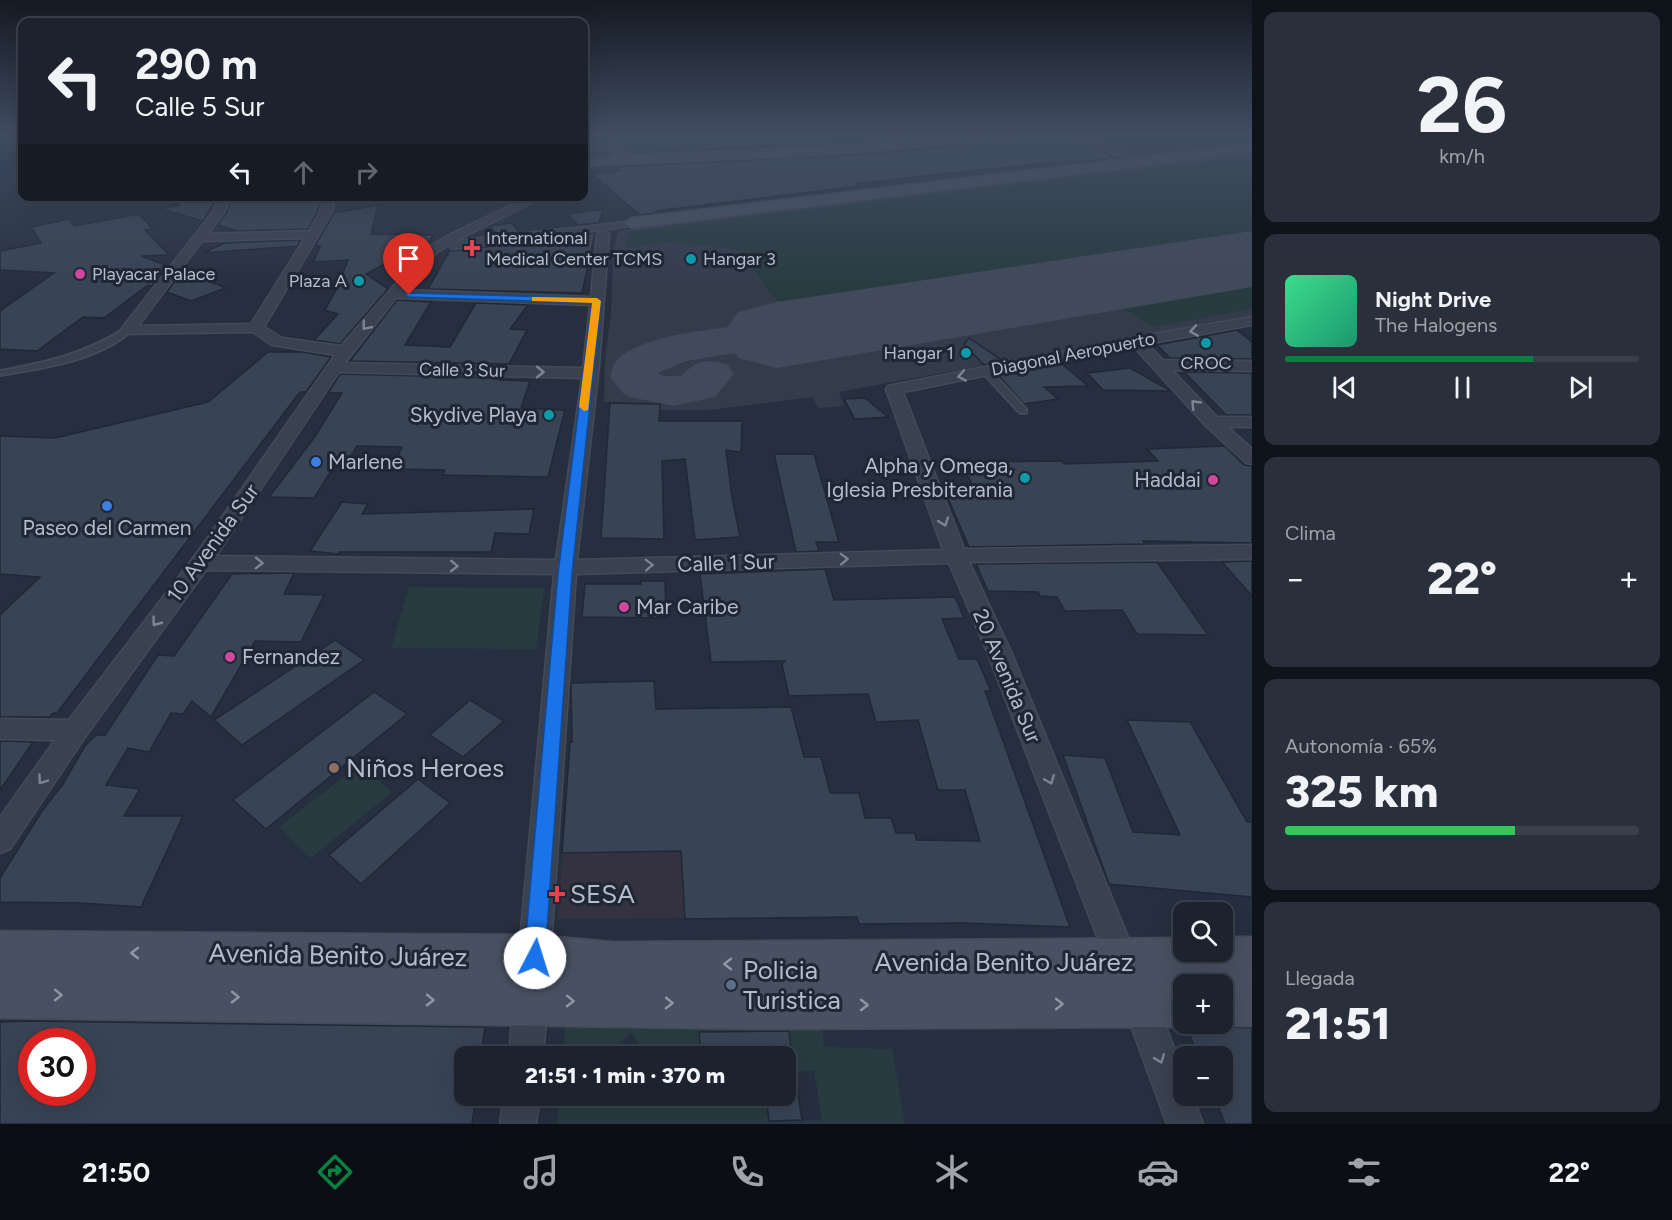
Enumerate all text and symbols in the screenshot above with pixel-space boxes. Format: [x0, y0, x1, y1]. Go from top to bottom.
text: 290 m [135, 39, 258, 90]
icon: left [36, 42, 114, 120]
text: 26 [1417, 58, 1507, 152]
text: Calle 5 Sur [135, 90, 265, 123]
text: km/h [1439, 144, 1485, 168]
icon: left [224, 156, 257, 189]
icon: ahead [287, 156, 320, 189]
icon: right [350, 156, 383, 189]
place label: International Medical Center TCMS [486, 227, 662, 270]
pin [383, 233, 434, 295]
marker: International Medical Center TCMS [463, 239, 481, 257]
icon: arrive [392, 242, 425, 275]
place label: Hangar 3 [703, 248, 776, 270]
marker: Hangar 3 [684, 252, 698, 266]
place label: Playacar Palace [92, 263, 216, 285]
marker: Playacar Palace [73, 267, 87, 281]
place label: Plaza A [289, 270, 347, 292]
marker: Plaza A [352, 274, 366, 288]
text: Night Drive [1375, 286, 1491, 313]
text: The Halogens [1375, 313, 1497, 337]
one-way arrow [362, 319, 373, 330]
one-way arrow [1190, 324, 1199, 336]
street label: Diagonal Aeropuerto [989, 327, 1157, 381]
marker: CROC [1199, 336, 1213, 350]
place label: Hangar 1 [884, 342, 954, 364]
marker: Hangar 1 [959, 346, 973, 360]
place label: CROC [1180, 352, 1232, 374]
street label: Calle 3 Sur [419, 358, 505, 382]
one-way arrow [536, 366, 545, 378]
one-way arrow [957, 369, 967, 382]
icon: previous [1328, 371, 1361, 404]
icon: pause [1446, 371, 1479, 404]
icon: next [1564, 371, 1597, 404]
one-way arrow [1192, 400, 1203, 411]
place label: Skydive Playa [410, 402, 537, 427]
marker: Skydive Playa [542, 408, 556, 422]
place label: Marlene [328, 449, 403, 474]
place label: Alpha y Omega, Iglesia Presbiterania [826, 453, 1013, 502]
marker: Marlene [309, 455, 323, 469]
place label: Haddai [1134, 467, 1201, 492]
marker: Alpha y Omega, Iglesia Presbiterania [1018, 471, 1032, 485]
marker: Haddai [1206, 473, 1220, 487]
street label: 10 Avenida Sur [161, 479, 264, 607]
marker: Paseo del Carmen [100, 499, 114, 513]
place label: Paseo del Carmen [23, 515, 191, 540]
one-way arrow [936, 516, 949, 527]
text: Clima [1285, 521, 1336, 545]
street label: Calle 1 Sur [677, 548, 775, 577]
text: 22° [1427, 551, 1497, 605]
one-way arrow [839, 553, 848, 565]
one-way arrow [254, 557, 263, 570]
one-way arrow [644, 558, 653, 571]
text: − [1285, 559, 1306, 598]
text: + [1618, 559, 1639, 598]
one-way arrow [449, 560, 458, 572]
place label: Mar Caribe [636, 594, 738, 619]
marker: Mar Caribe [617, 600, 631, 614]
street label: 20 Avenida Sur [968, 605, 1047, 747]
one-way arrow [152, 615, 163, 626]
place label: Fernandez [242, 644, 340, 669]
marker: Fernandez [223, 650, 237, 664]
text: Autonomía · 65% [1285, 734, 1437, 758]
place label: Niños Heroes [346, 752, 504, 784]
marker: Niños Heroes [327, 761, 341, 775]
text: 325 km [1285, 764, 1438, 818]
one-way arrow [38, 773, 49, 784]
one-way arrow [1043, 774, 1055, 785]
place label: SESA [570, 878, 635, 910]
marker: SESA [548, 885, 566, 903]
map controls [1173, 902, 1233, 1106]
button: search [1173, 902, 1233, 962]
position arrow [503, 926, 567, 990]
street label: Avenida Benito Juárez [208, 937, 468, 973]
street label: Avenida Benito Juárez [875, 946, 1133, 978]
one-way arrow [131, 947, 140, 960]
place label: Policia Turistica [743, 954, 841, 1016]
one-way arrow [724, 958, 733, 970]
text: Llegada [1285, 966, 1355, 990]
button: + [1173, 974, 1233, 1034]
marker: Policia Turistica [724, 978, 738, 992]
one-way arrow [54, 989, 63, 1001]
one-way arrow [231, 991, 240, 1004]
one-way arrow [426, 994, 435, 1006]
one-way arrow [566, 995, 575, 1008]
text: 21:51 [1285, 996, 1391, 1050]
one-way arrow [664, 997, 673, 1010]
one-way arrow [1054, 998, 1063, 1010]
one-way arrow [859, 999, 868, 1011]
speed limit sign: 30 [18, 1028, 96, 1106]
button: − [1173, 1046, 1233, 1106]
one-way arrow [1153, 1052, 1165, 1063]
text: 21:51 · 1 min · 370 m [525, 1062, 725, 1089]
icon: directions [314, 1151, 356, 1193]
icon: music [520, 1151, 562, 1193]
icon: phone [726, 1151, 768, 1193]
icon: climate [931, 1151, 973, 1193]
icon: car [1137, 1151, 1179, 1193]
icon: filters [1343, 1151, 1385, 1193]
text: 21:50 [82, 1156, 150, 1189]
text: 22° [1549, 1156, 1590, 1189]

